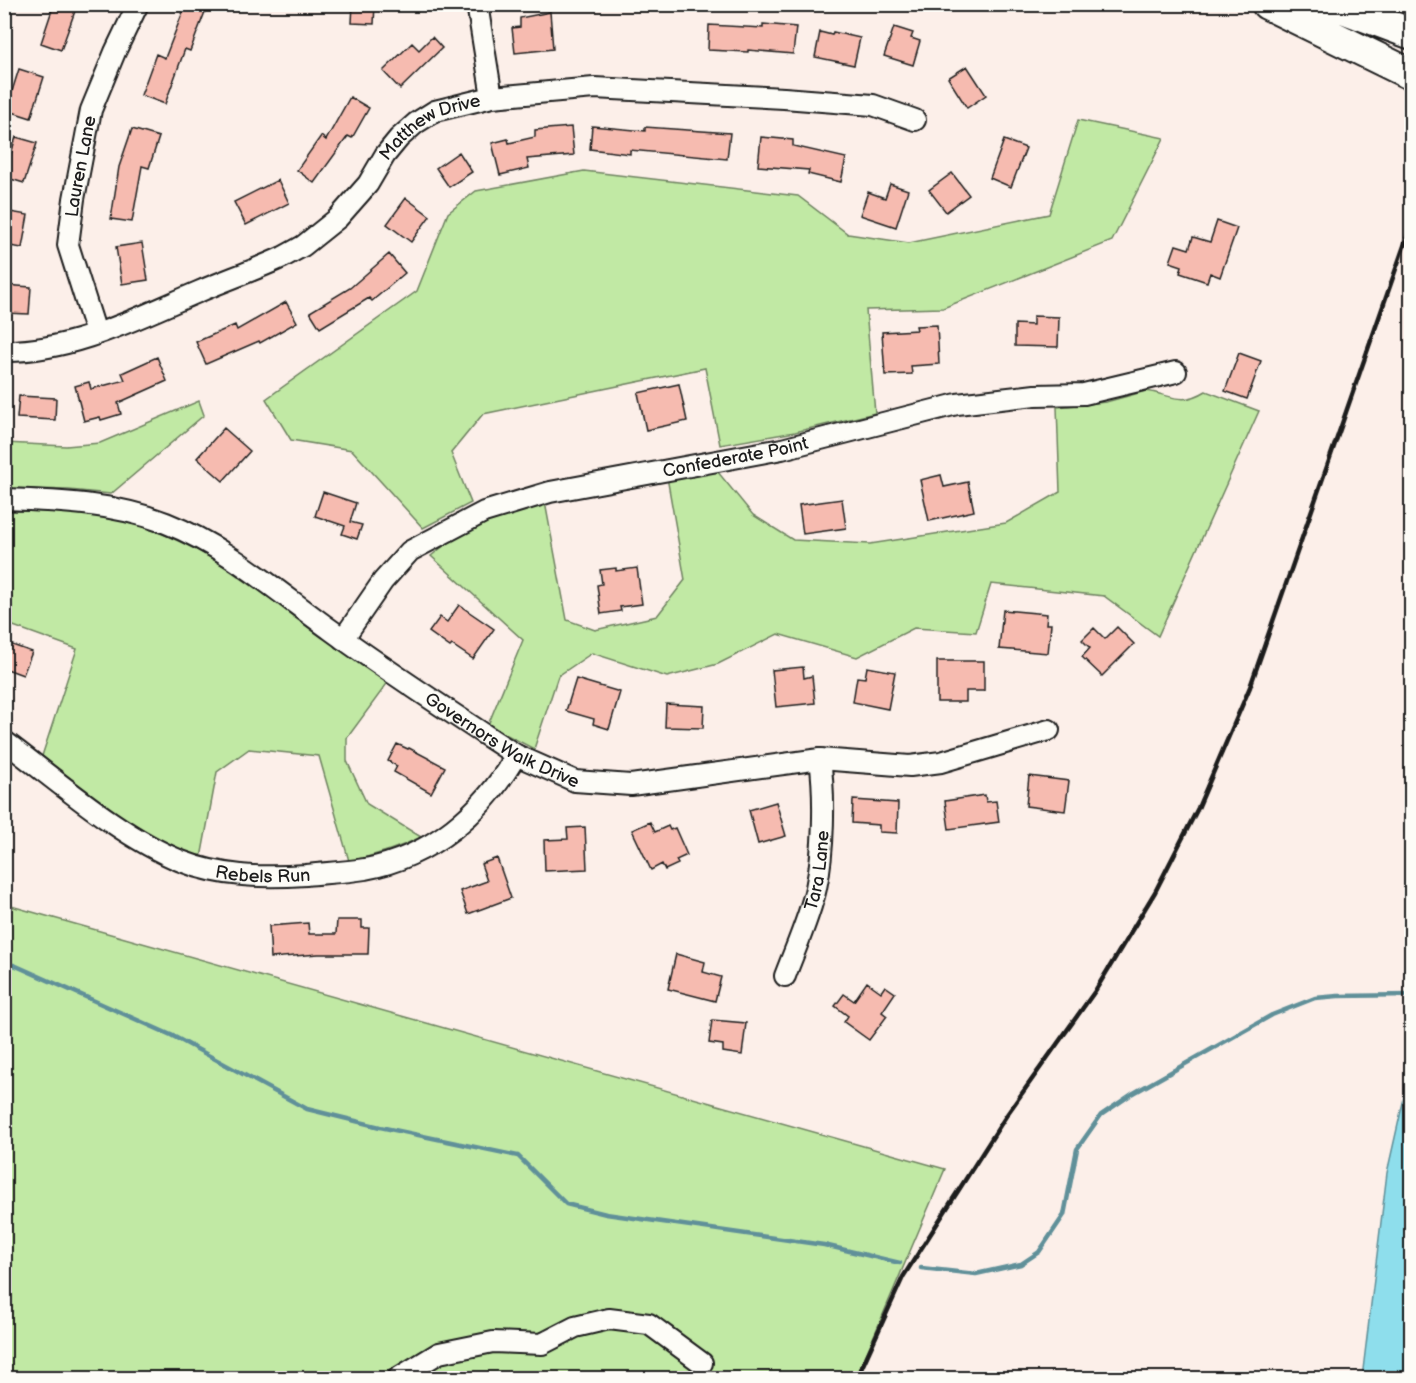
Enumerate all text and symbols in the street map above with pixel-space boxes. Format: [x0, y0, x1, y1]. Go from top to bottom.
street label: Matthew Drive [375, 90, 483, 164]
street label: Lauren Lane [61, 114, 100, 218]
street label: Confederate Point [661, 432, 811, 481]
street label: Governors Walk Drive [421, 688, 583, 792]
street label: Tara Lane [800, 830, 833, 913]
street label: Rebels Run [214, 861, 311, 887]

